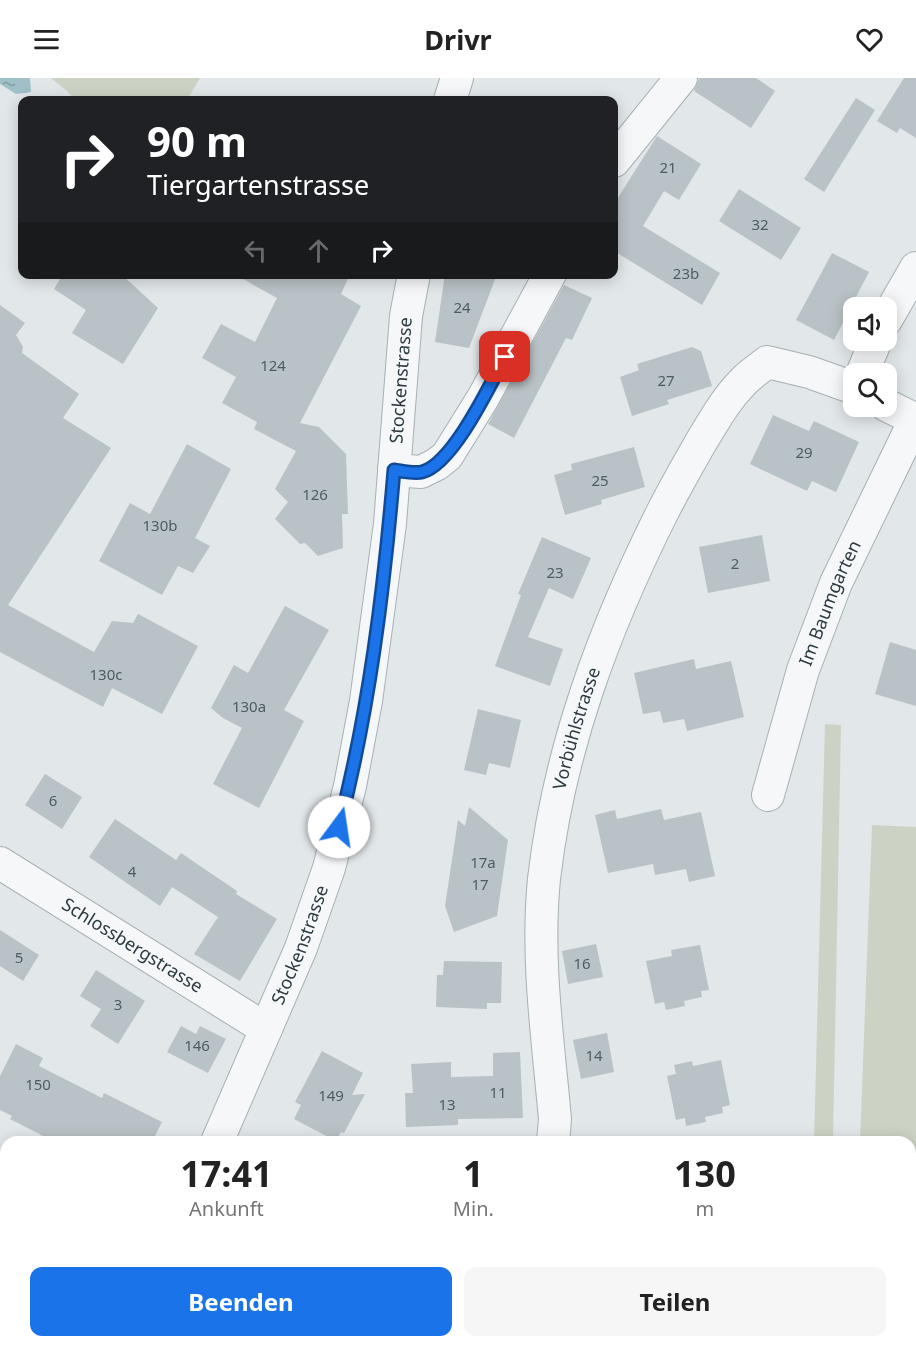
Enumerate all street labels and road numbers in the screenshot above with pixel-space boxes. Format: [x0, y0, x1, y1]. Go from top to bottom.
street label: Stockenstrasse [383, 316, 417, 444]
street label: Im Baumgarten [793, 536, 866, 669]
street label: Vorbühlstrasse [547, 664, 605, 792]
street label: Stockenstrasse [265, 882, 333, 1008]
street label: Schlossbergstrasse [58, 892, 208, 998]

